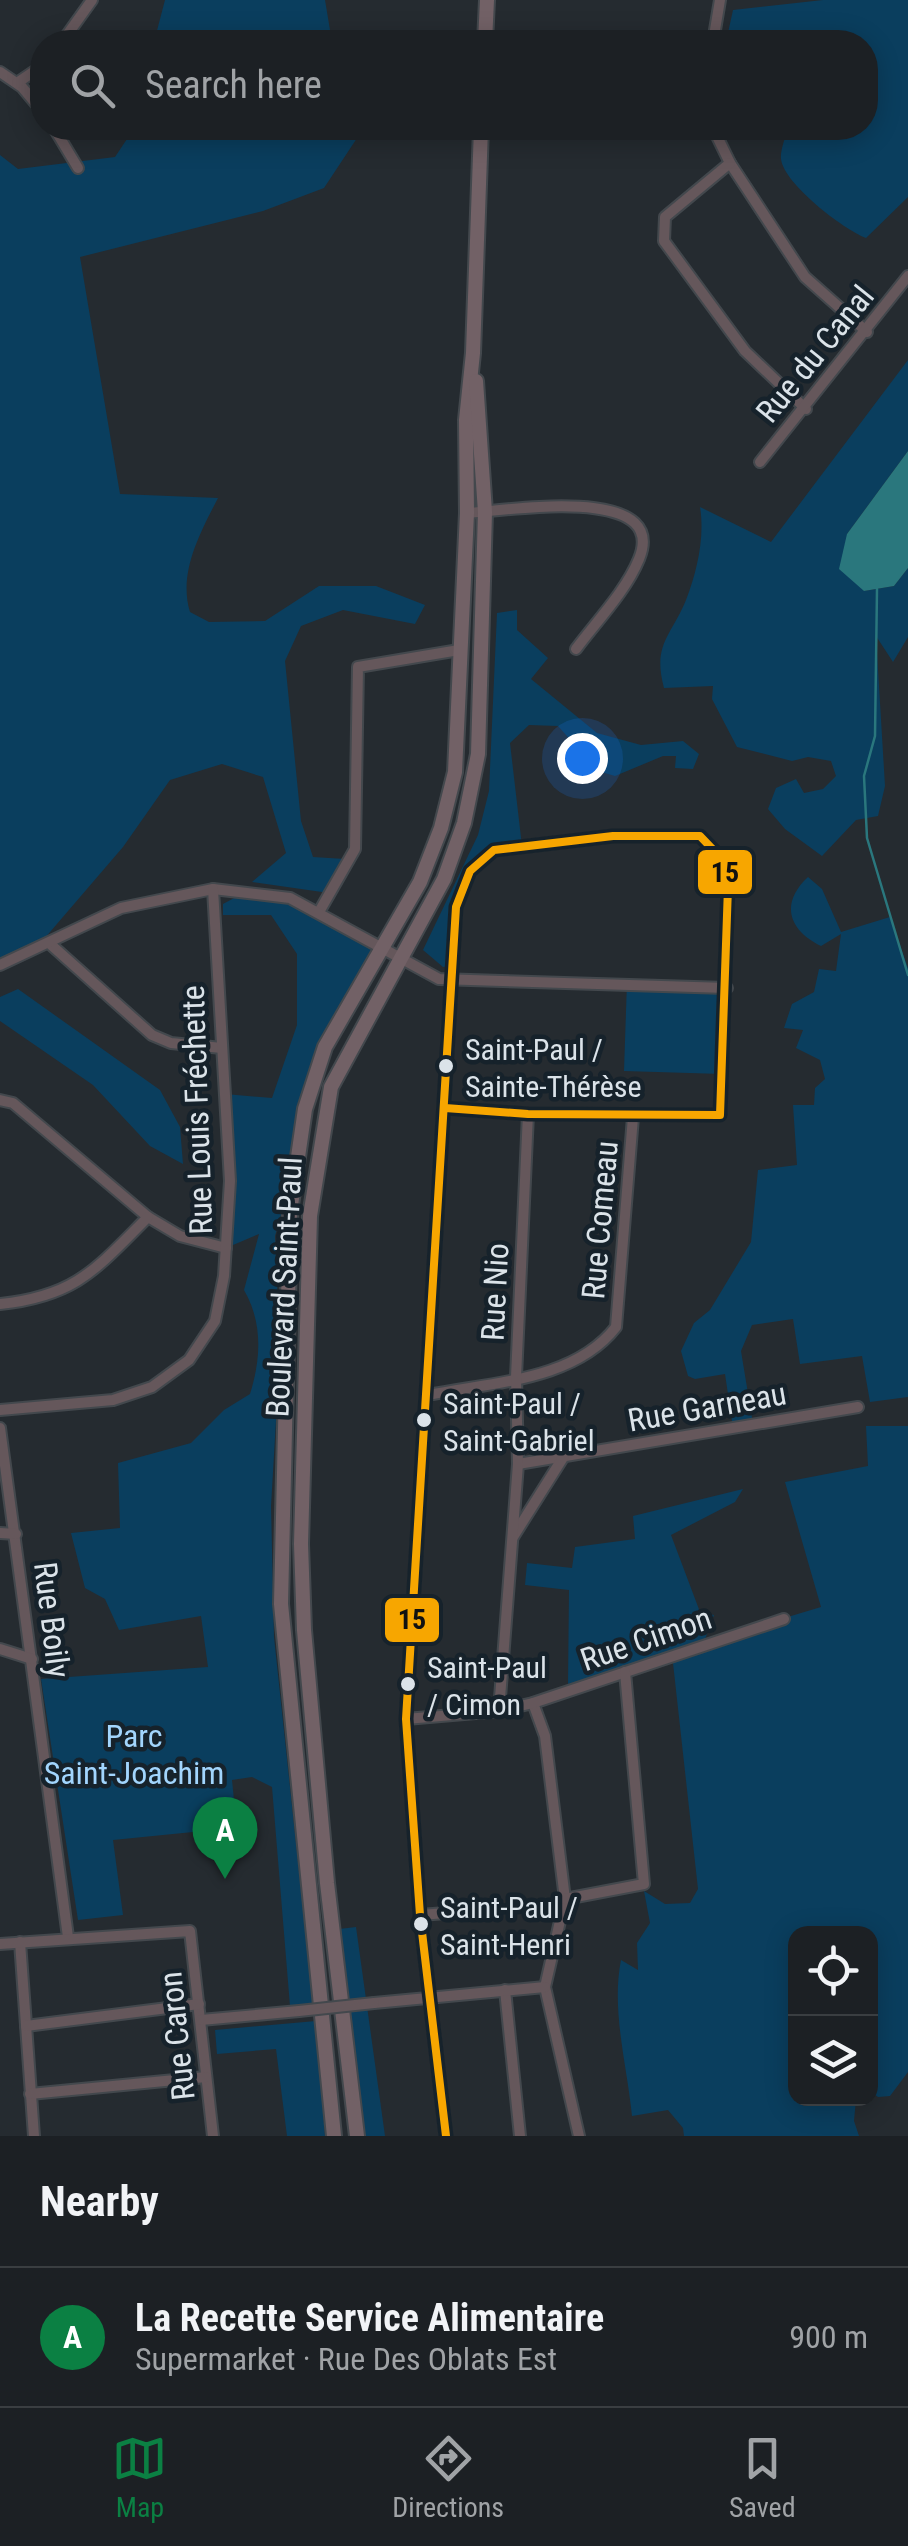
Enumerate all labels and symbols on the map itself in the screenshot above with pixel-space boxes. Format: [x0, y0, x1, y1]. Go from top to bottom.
street label: Rue du Canal [748, 278, 882, 430]
your location [557, 733, 608, 784]
line badge: 15 [696, 848, 754, 896]
text: 15 [711, 856, 739, 889]
street label: Rue Louis Fréchette [174, 985, 220, 1235]
place label: Saint-Paul / Sainte-Thérèse [465, 1032, 642, 1104]
marker: Saint-Paul / Sainte-Thérèse [436, 1056, 456, 1076]
street label: Rue Comeau [574, 1139, 626, 1301]
street label: Boulevard Saint-Paul [258, 1156, 310, 1418]
street label: Rue Nio [473, 1242, 517, 1342]
street label: Rue Garneau [625, 1374, 789, 1440]
place label: Saint-Paul / Saint-Gabriel [443, 1386, 595, 1458]
marker: Saint-Paul / Saint-Gabriel [414, 1410, 434, 1430]
street label: Rue Boily [26, 1560, 78, 1680]
line badge: 15 [383, 1596, 441, 1644]
street label: Rue Cimon [576, 1599, 716, 1679]
text: 15 [398, 1603, 426, 1636]
place label: Saint-Paul / Cimon [427, 1650, 547, 1722]
marker: Saint-Paul / Cimon [398, 1674, 418, 1694]
park label: Parc Saint-Joachim [44, 1717, 224, 1792]
pin: A [192, 1796, 258, 1879]
place label: Saint-Paul / Saint-Henri [440, 1890, 578, 1962]
marker: Saint-Paul / Saint-Henri [411, 1914, 431, 1934]
street label: Rue Caron [151, 1970, 203, 2102]

